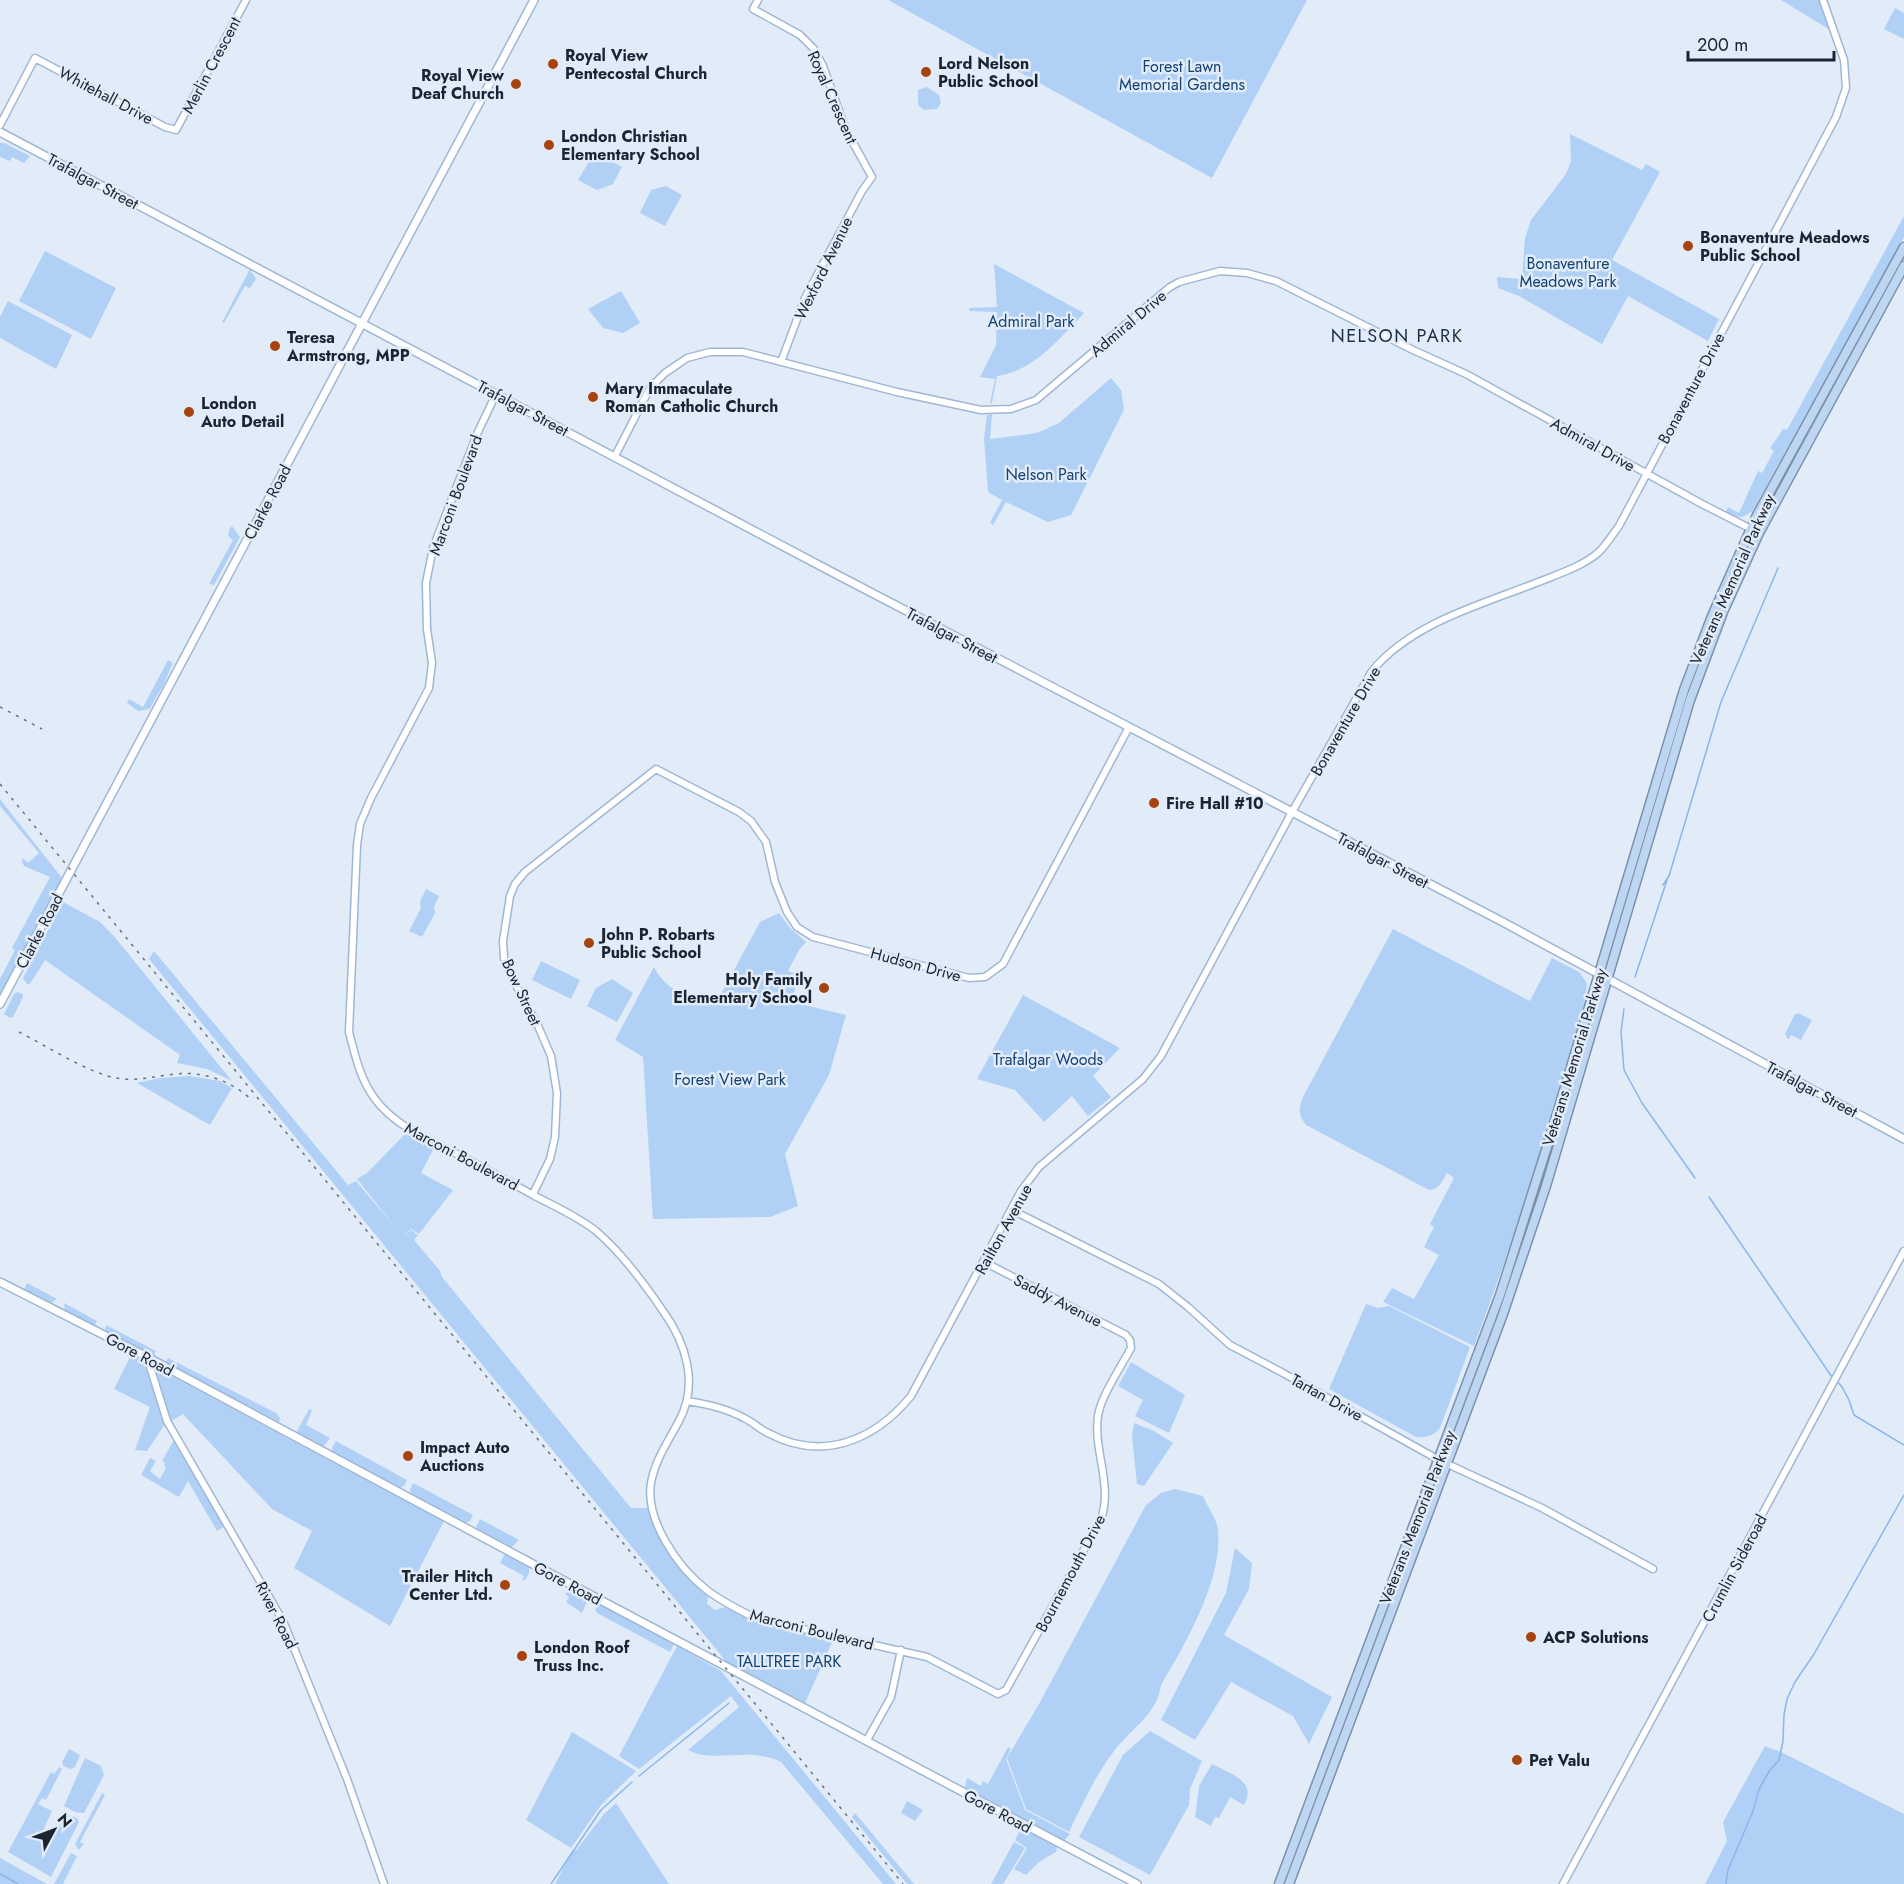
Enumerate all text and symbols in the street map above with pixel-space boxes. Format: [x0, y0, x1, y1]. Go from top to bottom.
street label: Merlin Crescent [176, 13, 247, 118]
scale bar [1688, 24, 1834, 62]
text: 200 m [1697, 32, 1748, 58]
place label: Royal View Pentecostal Church [565, 44, 707, 85]
street label: Royal Crescent [802, 47, 863, 148]
place label: Lord Nelson Public School [938, 52, 1038, 93]
park label: Forest Lawn Memorial Gardens [1119, 55, 1245, 96]
marker: Royal View Pentecostal Church [546, 57, 560, 71]
street label: Whitehall Drive [54, 61, 157, 130]
place label: Royal View Deaf Church [411, 64, 505, 105]
marker: Lord Nelson Public School [919, 65, 933, 79]
marker: Royal View Deaf Church [509, 77, 523, 91]
place label: London Christian Elementary School [561, 125, 700, 166]
marker: London Christian Elementary School [542, 138, 556, 152]
street label: Trafalgar Street [43, 148, 143, 215]
street label: Wexford Avenue [789, 213, 858, 324]
place label: Bonaventure Meadows Public School [1700, 226, 1870, 267]
marker: Bonaventure Meadows Public School [1681, 239, 1695, 253]
park label: Bonaventure Meadows Park [1519, 252, 1618, 293]
street label: Admiral Drive [1085, 285, 1172, 362]
park label: Admiral Park [988, 310, 1075, 333]
district label: NELSON PARK [1331, 323, 1463, 349]
place label: Teresa Armstrong, MPP [286, 326, 410, 367]
street label: Bonaventure Drive [1652, 328, 1731, 448]
marker: Teresa Armstrong, MPP [268, 339, 282, 353]
street label: Trafalgar Street [473, 375, 573, 442]
place label: Mary Immaculate Roman Catholic Church [605, 377, 778, 418]
marker: Mary Immaculate Roman Catholic Church [586, 390, 600, 404]
place label: London Auto Detail [200, 392, 284, 433]
marker: London Auto Detail [182, 405, 196, 419]
street label: Admiral Drive [1546, 412, 1639, 477]
street label: Marconi Boulevard [423, 432, 488, 559]
street label: Clarke Road [238, 461, 297, 544]
park label: Nelson Park [1005, 463, 1088, 486]
street label: Veterans Memorial Parkway [1684, 489, 1781, 668]
street label: Trafalgar Street [902, 602, 1002, 669]
street label: Bonaventure Drive [1305, 662, 1386, 780]
place label: Fire Hall #10 [1166, 792, 1264, 815]
marker: Fire Hall #10 [1147, 796, 1161, 810]
street label: Trafalgar Street [1333, 827, 1433, 894]
street label: Clarke Road [10, 890, 69, 973]
place label: John P. Robarts Public School [598, 923, 715, 964]
marker: John P. Robarts Public School [582, 936, 596, 950]
street label: Hudson Drive [868, 941, 964, 988]
street label: Bow Street [496, 955, 547, 1030]
street label: Veterans Memorial Parkway [1536, 964, 1613, 1149]
place label: Holy Family Elementary School [673, 968, 813, 1009]
marker: Holy Family Elementary School [817, 981, 831, 995]
park label: Trafalgar Woods [993, 1048, 1103, 1071]
street label: Trafalgar Street [1762, 1056, 1862, 1123]
park label: Forest View Park [674, 1068, 787, 1091]
street label: Marconi Boulevard [400, 1117, 523, 1196]
street label: Railton Avenue [969, 1180, 1038, 1279]
street label: Saddy Avenue [1010, 1268, 1106, 1333]
street label: Gore Road [102, 1327, 178, 1382]
street label: Tartan Drive [1286, 1368, 1367, 1427]
street label: Veterans Memorial Parkway [1374, 1426, 1462, 1608]
place label: Impact Auto Auctions [419, 1436, 510, 1477]
marker: Impact Auto Auctions [401, 1449, 415, 1463]
street label: Bournemouth Drive [1030, 1510, 1111, 1636]
street label: Crumlin Sideroad [1696, 1510, 1773, 1626]
street label: Gore Road [530, 1556, 606, 1611]
place label: Trailer Hitch Center Ltd. [402, 1565, 493, 1606]
street label: River Road [250, 1577, 303, 1653]
marker: Trailer Hitch Center Ltd. [498, 1578, 512, 1592]
street label: Marconi Boulevard [748, 1603, 876, 1656]
place label: ACP Solutions [1542, 1626, 1649, 1649]
marker: ACP Solutions [1524, 1630, 1538, 1644]
place label: London Roof Truss Inc. [534, 1636, 631, 1677]
marker: London Roof Truss Inc. [515, 1649, 529, 1663]
park label: TALLTREE PARK [737, 1650, 841, 1673]
place label: Pet Valu [1529, 1749, 1590, 1772]
marker: Pet Valu [1510, 1753, 1524, 1767]
street label: Gore Road [960, 1784, 1036, 1839]
north arrow [24, 1800, 84, 1860]
text: N [52, 1808, 78, 1833]

